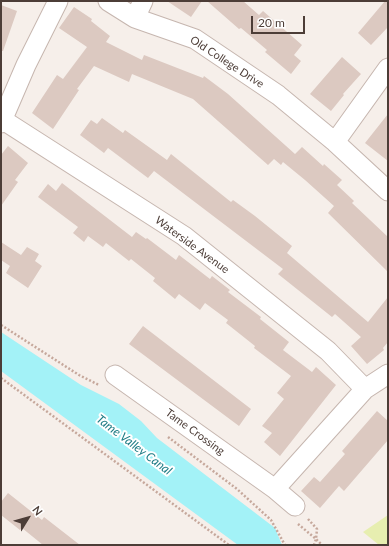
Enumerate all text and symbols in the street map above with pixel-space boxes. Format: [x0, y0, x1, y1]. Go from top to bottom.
scale bar [253, 8, 307, 34]
text: 20 m [258, 15, 285, 30]
street label: Old College Drive [188, 33, 266, 91]
street label: Waterside Avenue [152, 214, 232, 276]
street label: Tame Crossing [163, 406, 227, 458]
water label: Tame Valley Canal [94, 412, 174, 478]
north arrow [8, 498, 48, 538]
text: N [30, 503, 46, 518]

